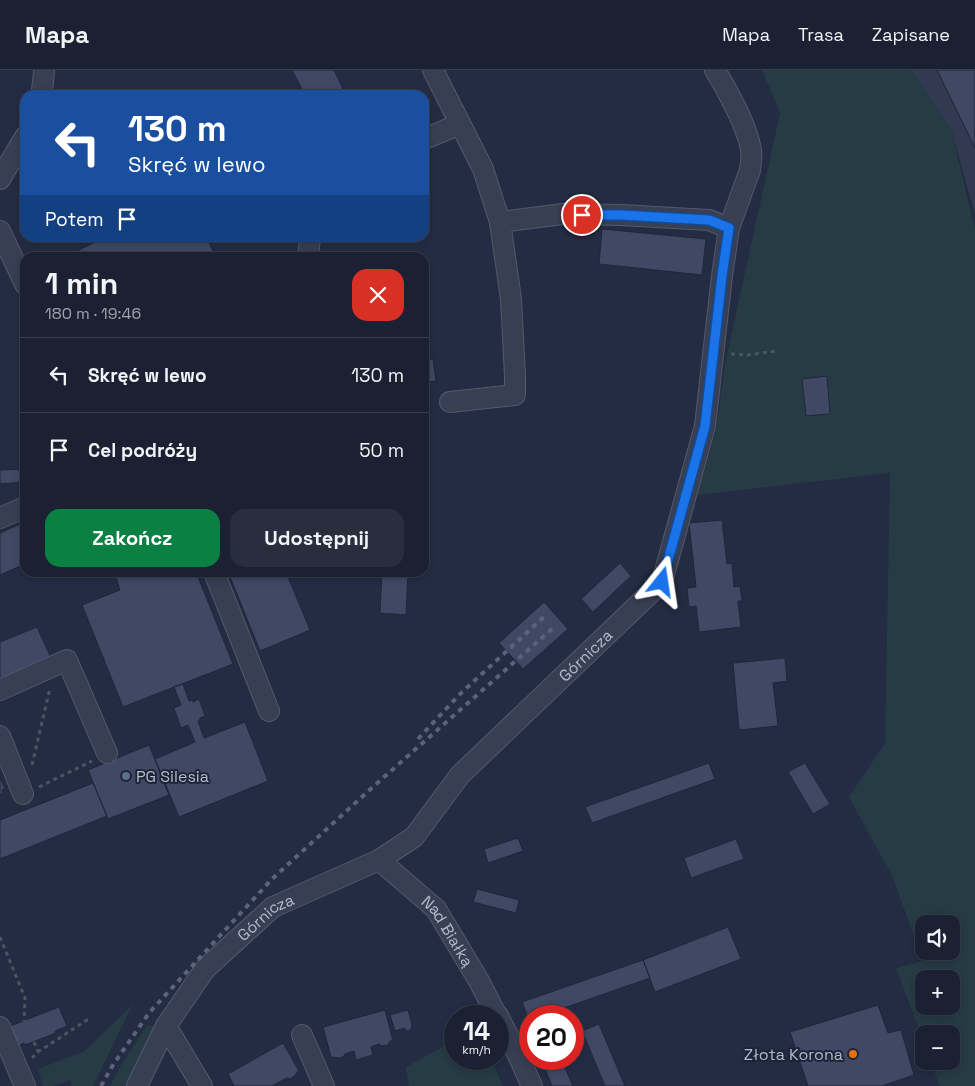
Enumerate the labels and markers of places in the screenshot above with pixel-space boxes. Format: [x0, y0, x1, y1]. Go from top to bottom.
pin [561, 194, 603, 236]
place label: PG Silesia [136, 766, 209, 787]
marker: PG Silesia [120, 770, 132, 782]
place label: Złota Korona [744, 1044, 843, 1065]
marker: Złota Korona [847, 1048, 859, 1060]

